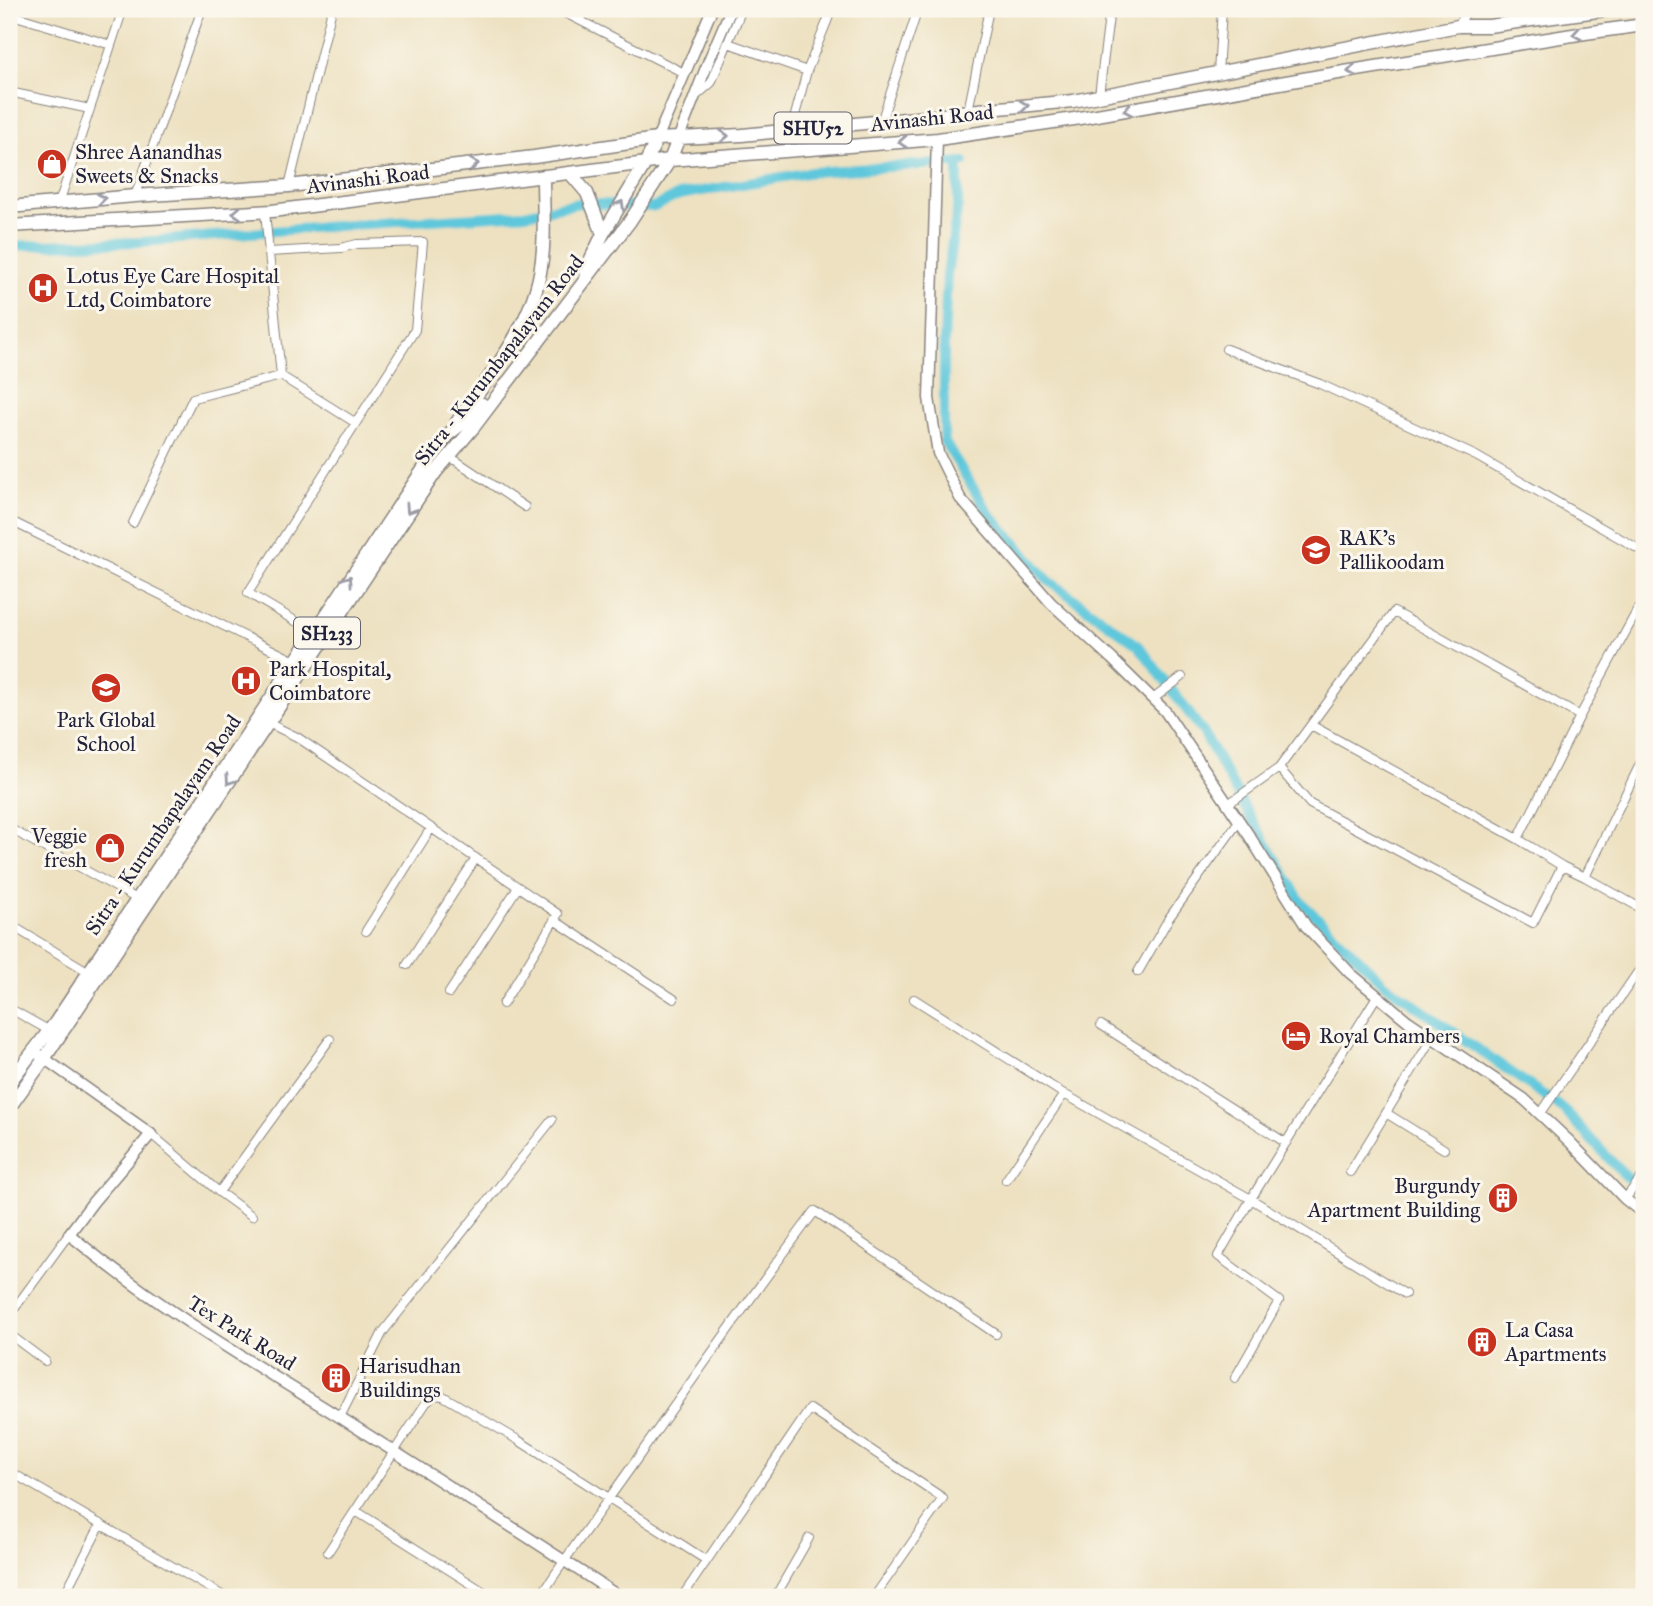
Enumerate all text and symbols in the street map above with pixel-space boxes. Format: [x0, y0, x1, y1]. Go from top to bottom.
one-way arrow [1571, 26, 1583, 41]
one-way arrow [1346, 63, 1358, 78]
street label: Avinashi Road [868, 99, 995, 138]
one-way arrow [1018, 99, 1029, 114]
one-way arrow [1122, 102, 1134, 117]
road number: SHU52 [774, 112, 852, 144]
one-way arrow [719, 128, 730, 143]
one-way arrow [897, 134, 908, 149]
place label: Shree Aanandhas Sweets & Snacks [75, 139, 222, 189]
shop icon: Shree Aanandhas Sweets & Snacks [35, 147, 69, 181]
one-way arrow [468, 157, 480, 172]
street label: Avinashi Road [304, 158, 431, 200]
one-way arrow [96, 192, 107, 207]
one-way arrow [612, 200, 625, 213]
one-way arrow [231, 205, 242, 220]
street label: Sitra - Kurumbapalayam Road [409, 249, 590, 471]
place label: Lotus Eye Care Hospital Ltd, Coimbatore [66, 263, 280, 313]
hospital icon: Lotus Eye Care Hospital Ltd, Coimbatore [26, 271, 60, 305]
one-way arrow [406, 501, 418, 514]
place label: RAK's Pallikoodam [1339, 525, 1445, 575]
school or university icon: RAK's Pallikoodam [1299, 533, 1333, 567]
one-way arrow [340, 575, 353, 588]
road number: SH233 [294, 618, 360, 648]
place label: Park Hospital, Coimbatore [269, 656, 392, 706]
hospital icon: Park Hospital, Coimbatore [229, 664, 263, 698]
school or university icon: Park Global School [89, 671, 123, 705]
place label: Park Global School [57, 707, 156, 757]
street label: Sitra - Kurumbapalayam Road [79, 709, 247, 940]
one-way arrow [225, 772, 238, 785]
place label: Veggie fresh [30, 823, 87, 873]
shop icon: Veggie fresh [93, 831, 127, 865]
hotel icon: Royal Chambers [1279, 1019, 1313, 1053]
place label: Royal Chambers [1319, 1023, 1460, 1049]
place label: Burgundy Apartment Building [1307, 1173, 1481, 1223]
building icon: Burgundy Apartment Building [1486, 1181, 1520, 1215]
street label: Tex Park Road [183, 1290, 301, 1377]
place label: La Casa Apartments [1504, 1317, 1607, 1367]
building icon: La Casa Apartments [1465, 1325, 1499, 1359]
place label: Harisudhan Buildings [359, 1353, 461, 1403]
building icon: Harisudhan Buildings [319, 1361, 353, 1395]

